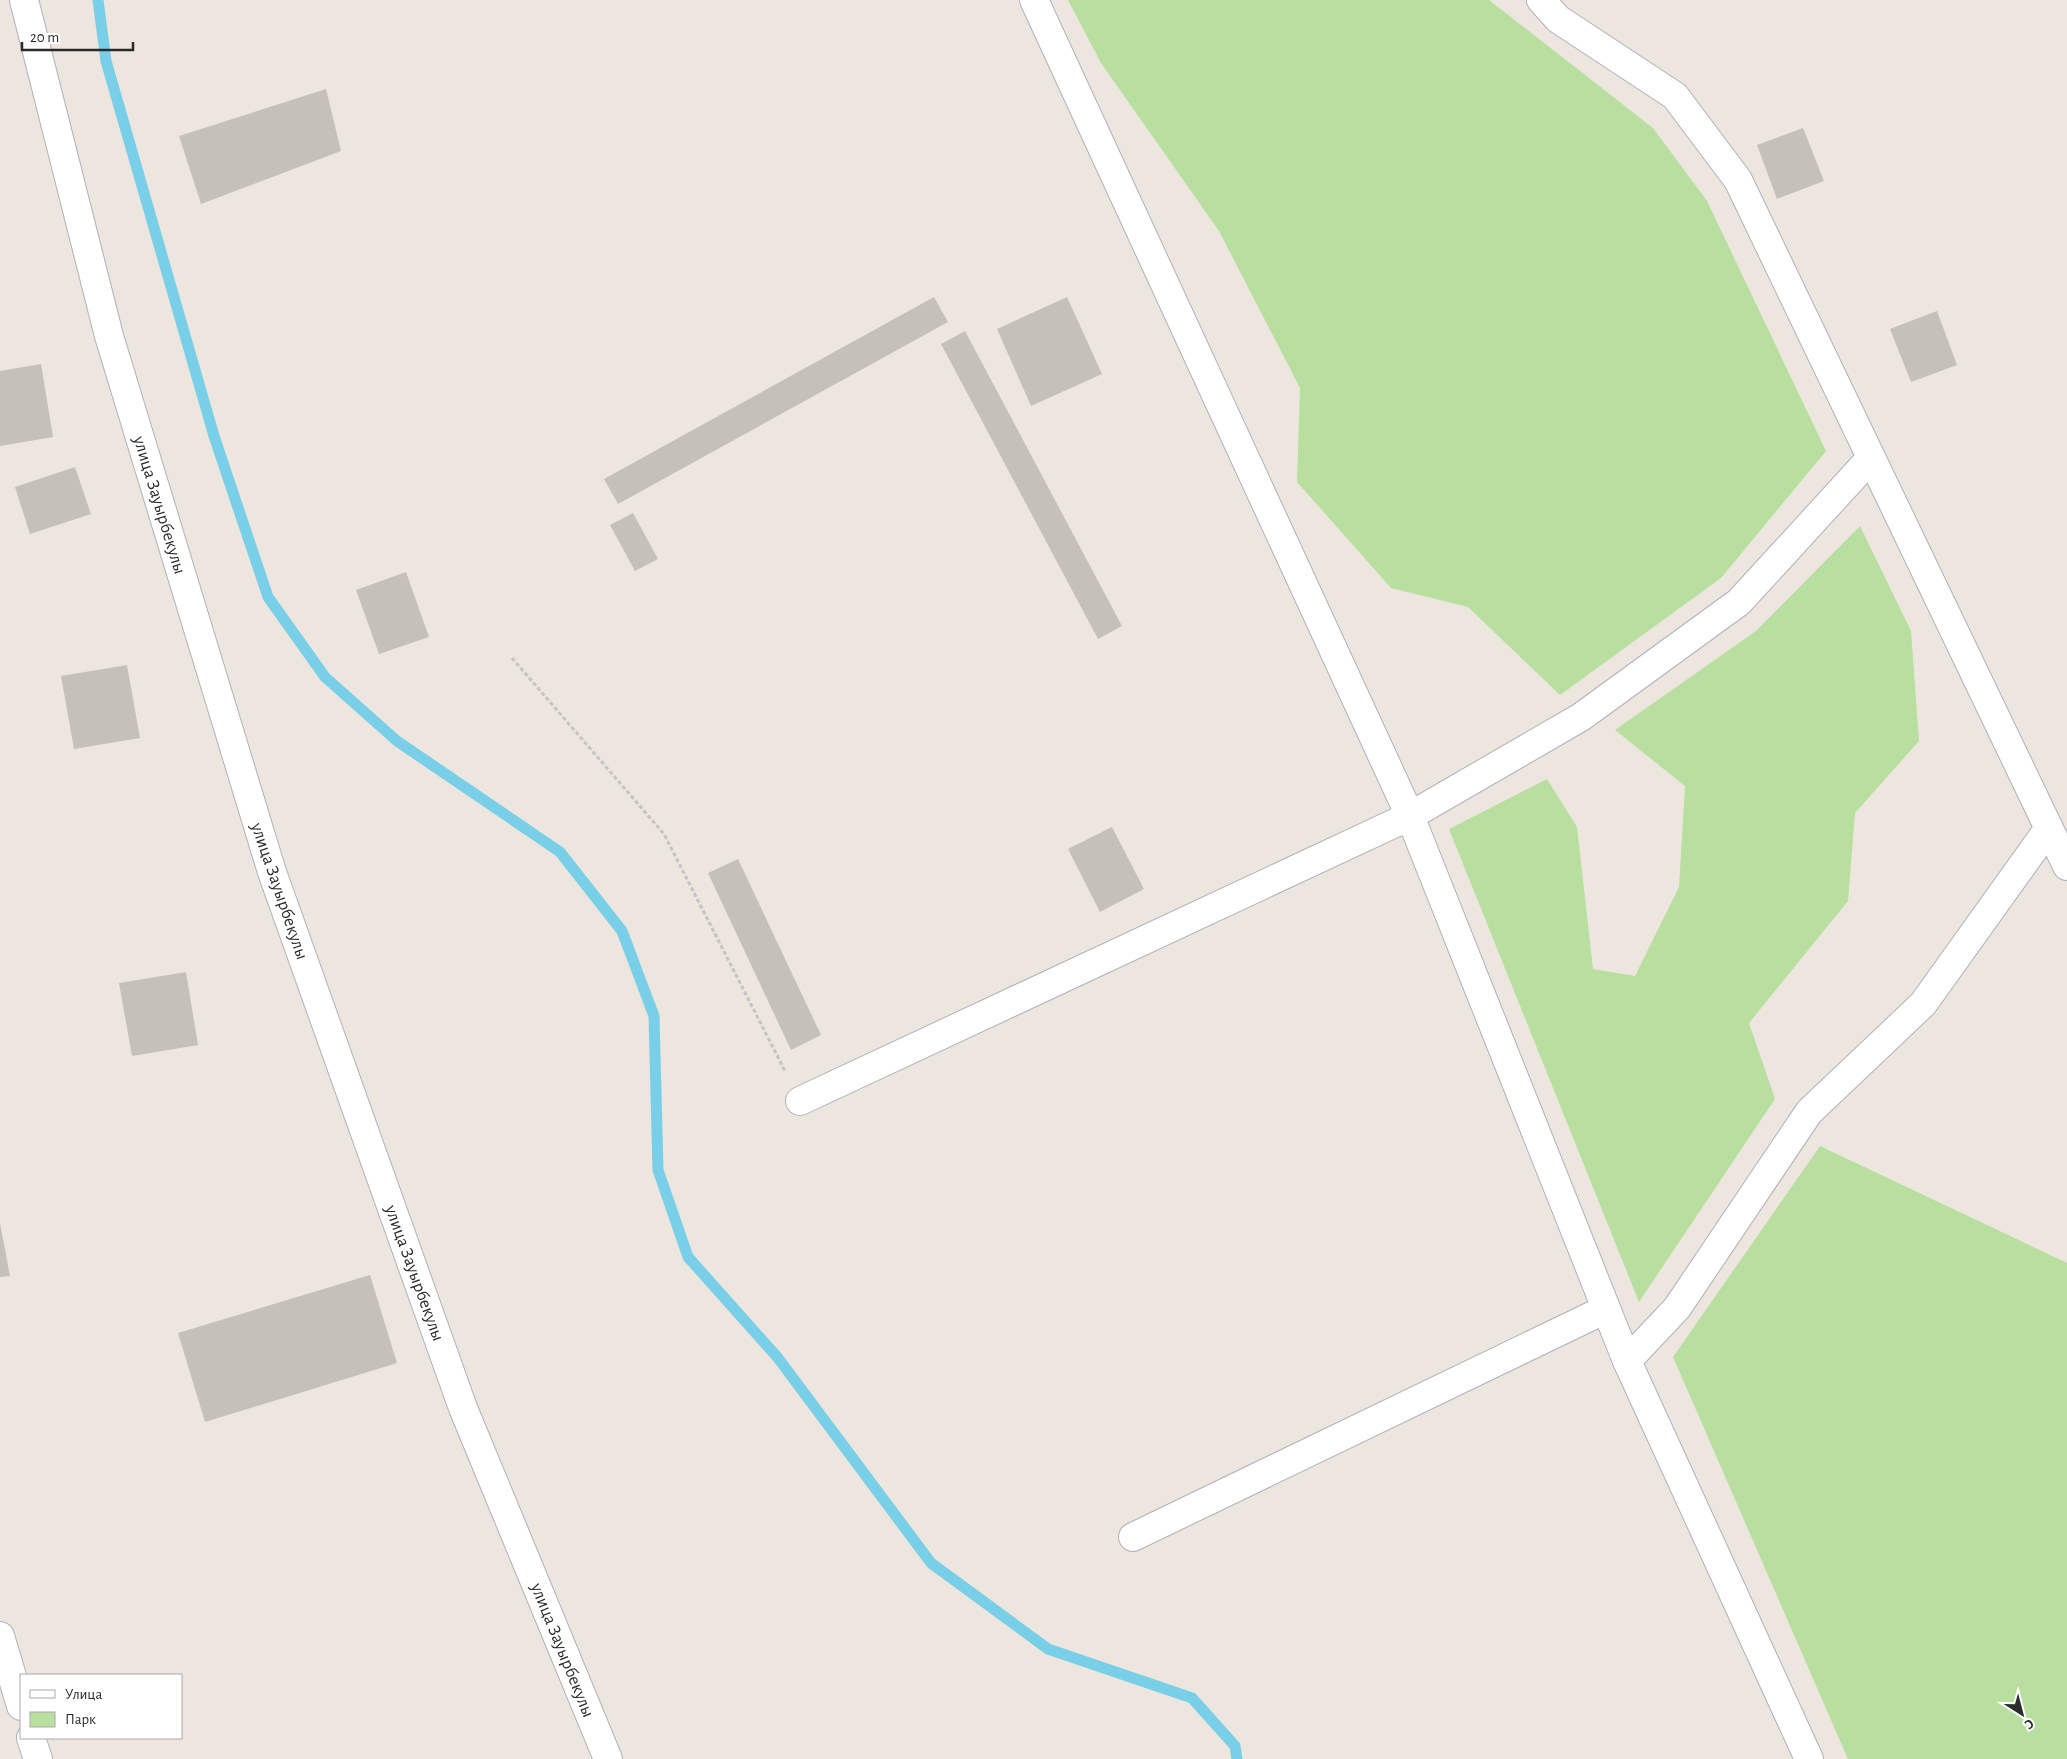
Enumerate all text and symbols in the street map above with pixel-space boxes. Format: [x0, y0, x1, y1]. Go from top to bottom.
scale bar [22, 20, 134, 52]
text: 20 m [30, 30, 59, 45]
street label: улица Зауырбекулы [129, 433, 190, 576]
street label: улица Зауырбекулы [247, 819, 312, 962]
street label: улица Зауырбекулы [381, 1202, 448, 1344]
street label: улица Зауырбекулы [527, 1579, 598, 1720]
legend [20, 1674, 182, 1739]
text: Улица [65, 1687, 102, 1702]
north arrow [1997, 1689, 2047, 1739]
text: Парк [65, 1712, 96, 1727]
text: С [2022, 1716, 2036, 1732]

